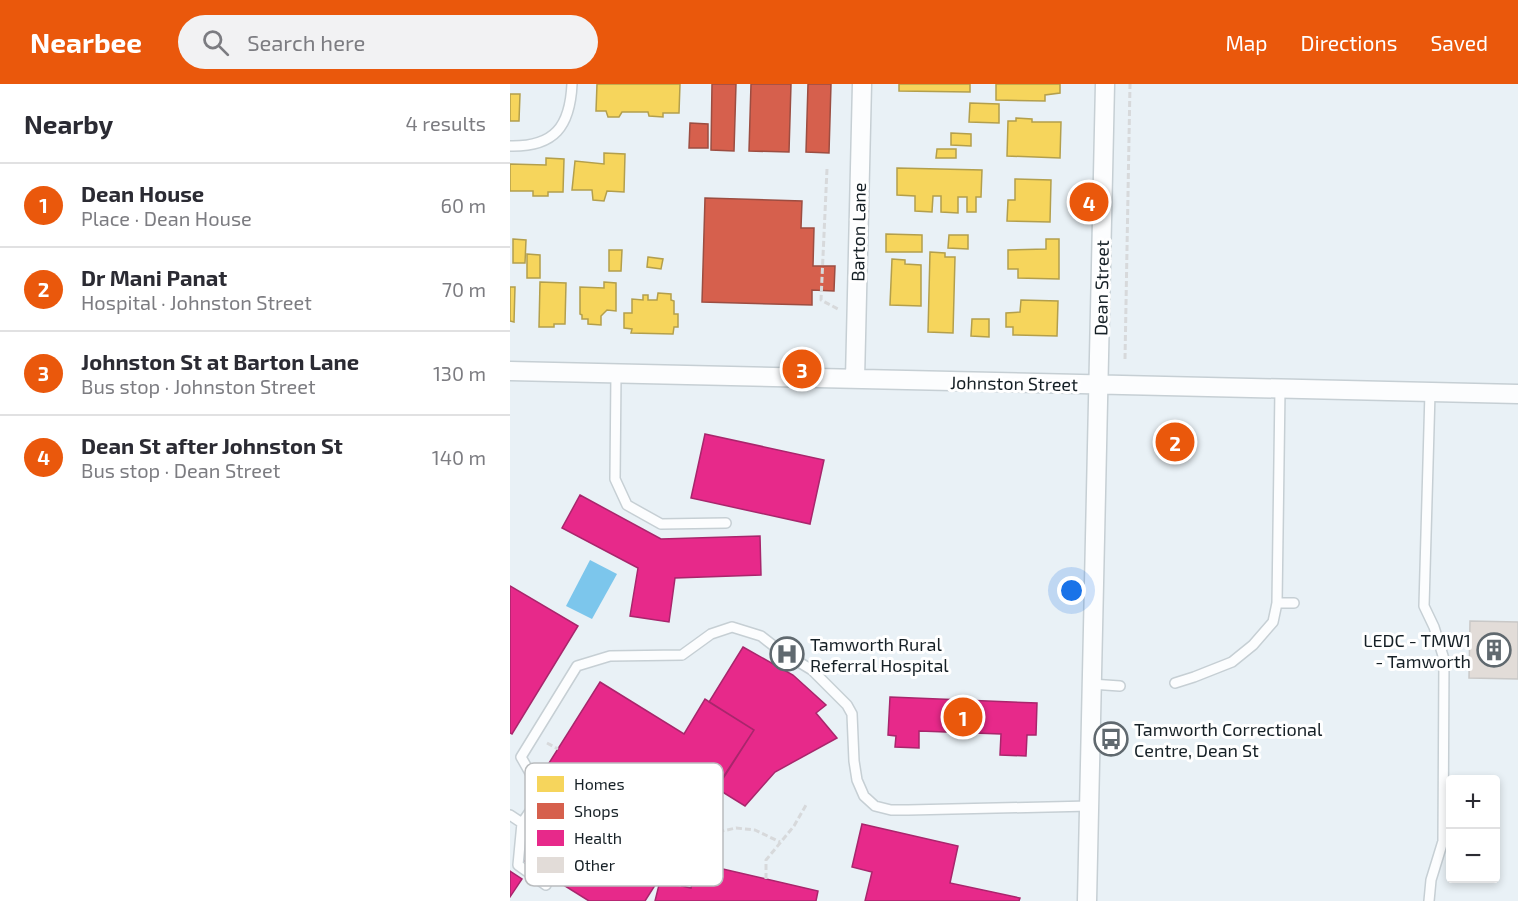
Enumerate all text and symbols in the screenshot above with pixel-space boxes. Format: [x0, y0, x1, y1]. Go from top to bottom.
search box [178, 15, 598, 69]
text: Nearbee [30, 25, 142, 59]
icon: search [199, 26, 232, 59]
text: Search here [247, 29, 365, 55]
text: Map [1225, 30, 1268, 55]
text: Directions [1301, 30, 1397, 55]
text: Saved [1430, 30, 1488, 55]
text: Nearby [24, 108, 113, 139]
text: 4 results [406, 111, 486, 135]
text: Dean House [81, 180, 204, 206]
pin: 4 [1070, 180, 1108, 224]
street label: Barton Lane [846, 182, 870, 282]
text: 1 [39, 193, 48, 217]
text: 60 m [441, 193, 486, 217]
text: Place · Dean House [81, 206, 252, 230]
street label: Dean Street [1089, 240, 1113, 336]
text: Dr Mani Panat [81, 264, 227, 290]
text: 2 [38, 277, 49, 301]
text: 70 m [442, 277, 486, 301]
text: Hospital · Johnston Street [81, 290, 312, 314]
pin: 3 [782, 346, 822, 392]
text: Johnston St at Barton Lane [81, 348, 359, 374]
text: 3 [38, 361, 49, 385]
text: 130 m [433, 361, 486, 385]
street label: Johnston Street [950, 371, 1078, 395]
text: Bus stop · Johnston Street [81, 374, 316, 398]
pin: 2 [1156, 420, 1194, 464]
text: Dean St after Johnston St [81, 432, 343, 458]
text: 4 [37, 445, 50, 469]
text: 140 m [432, 445, 486, 469]
text: Bus stop · Dean Street [81, 458, 280, 482]
your location [1057, 576, 1086, 605]
place label: LEDC - TMW1 - Tamworth [1363, 629, 1471, 672]
building icon: LEDC - TMW1 - Tamworth [1476, 632, 1512, 668]
place label: Tamworth Rural Referral Hospital [810, 633, 949, 676]
hospital icon: Tamworth Rural Referral Hospital [769, 636, 805, 672]
pin: 1 [944, 694, 982, 740]
place label: Tamworth Correctional Centre, Dean St [1134, 718, 1323, 761]
bus stop icon: Tamworth Correctional Centre, Dean St [1093, 721, 1129, 757]
legend [525, 763, 723, 886]
text: Homes [574, 774, 625, 793]
map controls [1446, 775, 1500, 883]
button: + [1446, 775, 1500, 829]
text: Shops [574, 801, 619, 820]
text: Health [574, 828, 622, 847]
button: − [1446, 829, 1500, 883]
text: Other [574, 855, 616, 874]

